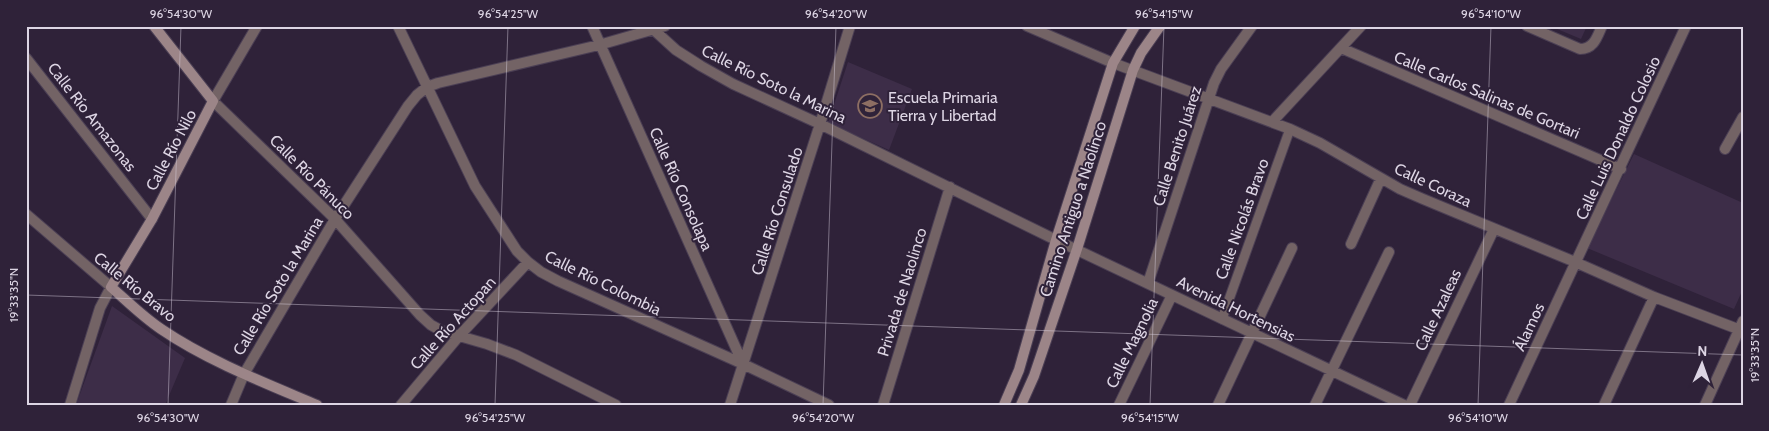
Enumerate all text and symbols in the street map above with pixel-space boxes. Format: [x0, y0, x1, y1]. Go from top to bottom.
text: 96°54'30"W [150, 6, 213, 21]
text: 96°54'25"W [478, 6, 539, 21]
text: 96°54'20"W [805, 6, 868, 21]
text: 96°54'15"W [1135, 6, 1194, 21]
text: 96°54'10"W [1461, 6, 1522, 21]
street label: Calle Río Soto la Marina [699, 41, 850, 127]
street label: Calle Carlos Salinas de Gortari [1391, 47, 1583, 143]
street label: Calle Luis Donaldo Colosio [1572, 53, 1664, 223]
street label: Calle Río Amazonas [44, 59, 141, 176]
street label: Calle Benito Juárez [1149, 83, 1206, 208]
place label: Escuela Primaria Tierra y Libertad [888, 88, 998, 125]
school or university icon: Escuela Primaria Tierra y Libertad [857, 93, 883, 119]
street label: Calle Río Nilo [142, 106, 200, 194]
street label: Camino Antiguo a Naolinco [1036, 119, 1110, 299]
street label: Calle Río Consolapa [645, 124, 717, 254]
street label: Calle Río Pánuco [266, 131, 358, 223]
street label: Calle Río Consulado [747, 144, 807, 277]
street label: Calle Nicolás Bravo [1211, 156, 1273, 282]
street label: Calle Coraza [1391, 159, 1475, 211]
street label: Calle Río Soto la Marina [229, 213, 327, 359]
street label: Privada de Naolinco [873, 225, 931, 359]
street label: Calle Río Colombia [542, 247, 665, 320]
street label: Calle Río Bravo [90, 248, 180, 326]
street label: Calle Azaleas [1411, 266, 1465, 354]
text: 19°33'35"N [6, 268, 21, 322]
street label: Calle Río Actopan [406, 272, 500, 373]
street label: Avenida Hortensias [1174, 272, 1299, 346]
street label: Calle Magnolia [1102, 295, 1162, 391]
street label: Álamos [1510, 300, 1548, 354]
text: 19°33'35"N [1747, 328, 1762, 382]
north arrow [1676, 338, 1726, 388]
text: N [1697, 342, 1708, 360]
text: 96°54'30"W [137, 410, 200, 425]
text: 96°54'25"W [465, 410, 526, 425]
text: 96°54'20"W [792, 410, 855, 425]
text: 96°54'15"W [1121, 410, 1180, 425]
text: 96°54'10"W [1448, 410, 1509, 425]

